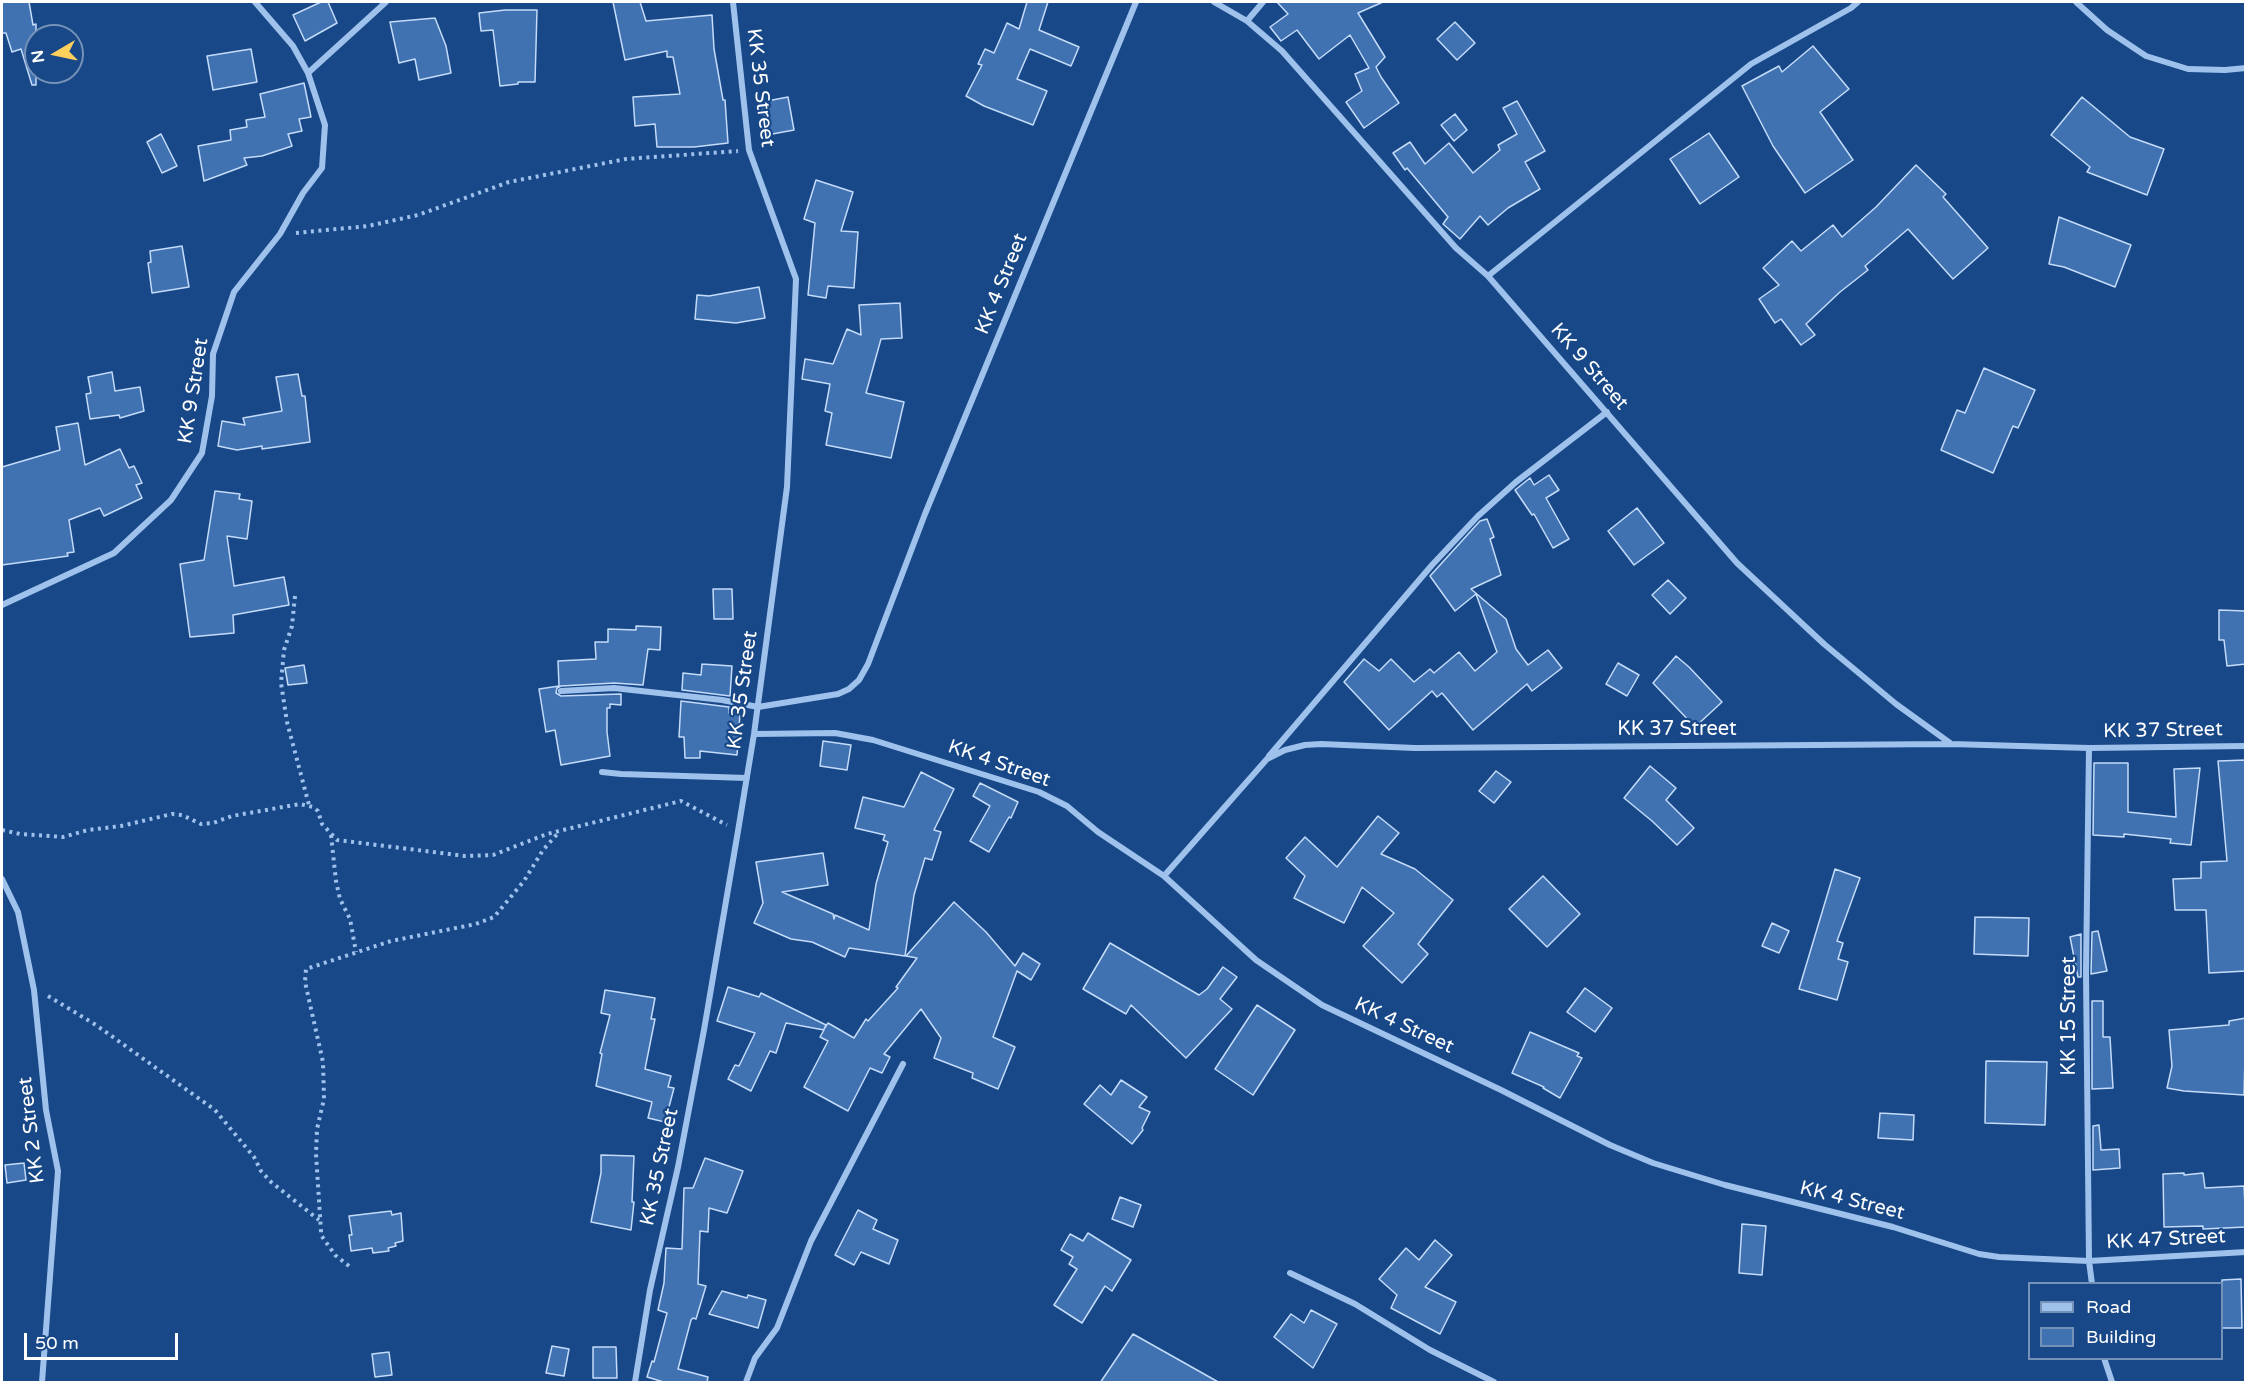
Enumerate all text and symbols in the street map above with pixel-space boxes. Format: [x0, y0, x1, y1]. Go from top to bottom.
north arrow [24, 24, 84, 84]
street label: KK 35 Street [741, 27, 779, 149]
text: N [27, 49, 49, 64]
street label: KK 4 Street [971, 230, 1033, 338]
street label: KK 9 Street [1545, 319, 1633, 415]
street label: KK 9 Street [174, 336, 214, 446]
street label: KK 35 Street [723, 629, 763, 751]
street label: KK 37 Street [1617, 718, 1737, 742]
street label: KK 37 Street [2103, 718, 2223, 744]
street label: KK 4 Street [945, 735, 1053, 793]
street label: KK 15 Street [2058, 956, 2082, 1076]
street label: KK 4 Street [1350, 993, 1458, 1059]
street label: KK 2 Street [14, 1075, 50, 1185]
street label: KK 35 Street [636, 1106, 684, 1228]
street label: KK 4 Street [1797, 1176, 1907, 1226]
street label: KK 47 Street [2106, 1225, 2226, 1255]
legend [2028, 1282, 2223, 1360]
text: Road [2086, 1296, 2131, 1318]
scale bar [27, 1321, 182, 1359]
text: Building [2086, 1326, 2156, 1348]
text: 50 m [35, 1332, 79, 1354]

